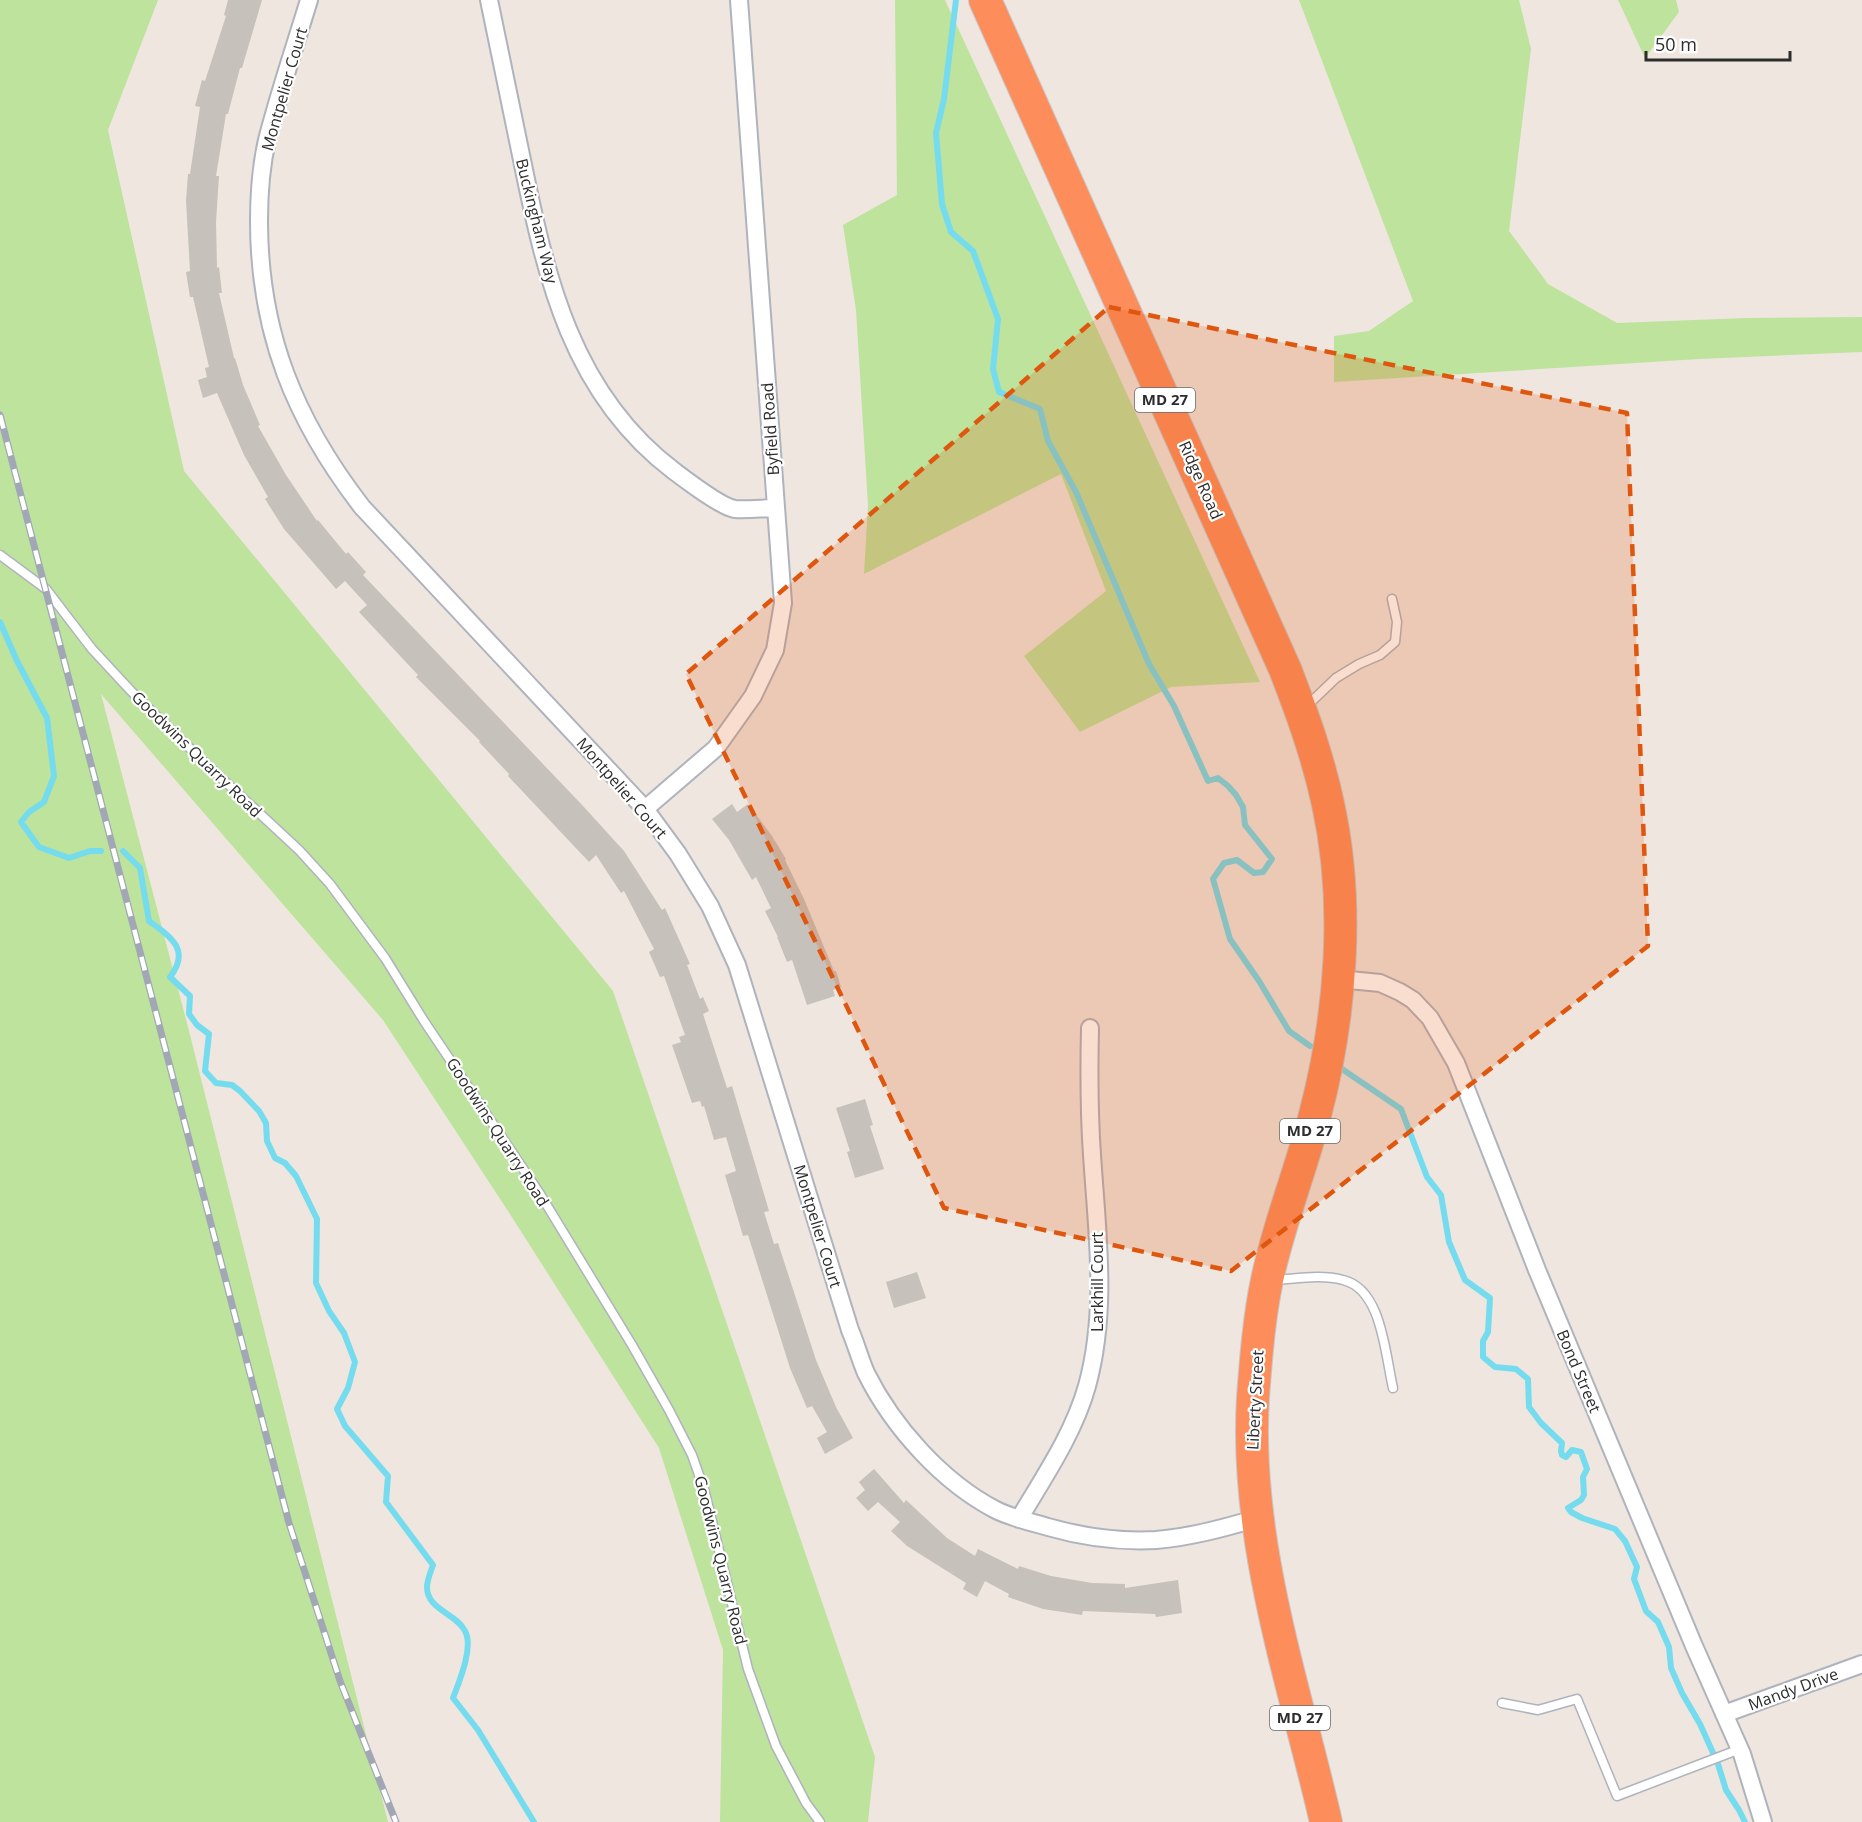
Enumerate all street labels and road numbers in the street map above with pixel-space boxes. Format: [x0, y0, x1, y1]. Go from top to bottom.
street label: Montpelier Court [256, 24, 312, 153]
street label: Buckingham Way [511, 156, 563, 287]
street label: Byfield Road [756, 382, 784, 476]
road number: MD 27 [1135, 388, 1195, 412]
street label: Ridge Road [1174, 437, 1228, 523]
street label: Goodwins Quarry Road [127, 686, 267, 822]
street label: Montpelier Court [572, 733, 672, 844]
street label: Goodwins Quarry Road [442, 1053, 554, 1211]
road number: MD 27 [1280, 1119, 1340, 1143]
street label: Montpelier Court [789, 1162, 847, 1291]
street label: Larkhill Court [1086, 1232, 1108, 1332]
street label: Bond Street [1552, 1326, 1607, 1416]
street label: Liberty Street [1241, 1349, 1269, 1451]
street label: Goodwins Quarry Road [689, 1473, 753, 1647]
street label: Mandy Drive [1745, 1663, 1841, 1715]
road number: MD 27 [1270, 1706, 1330, 1730]

